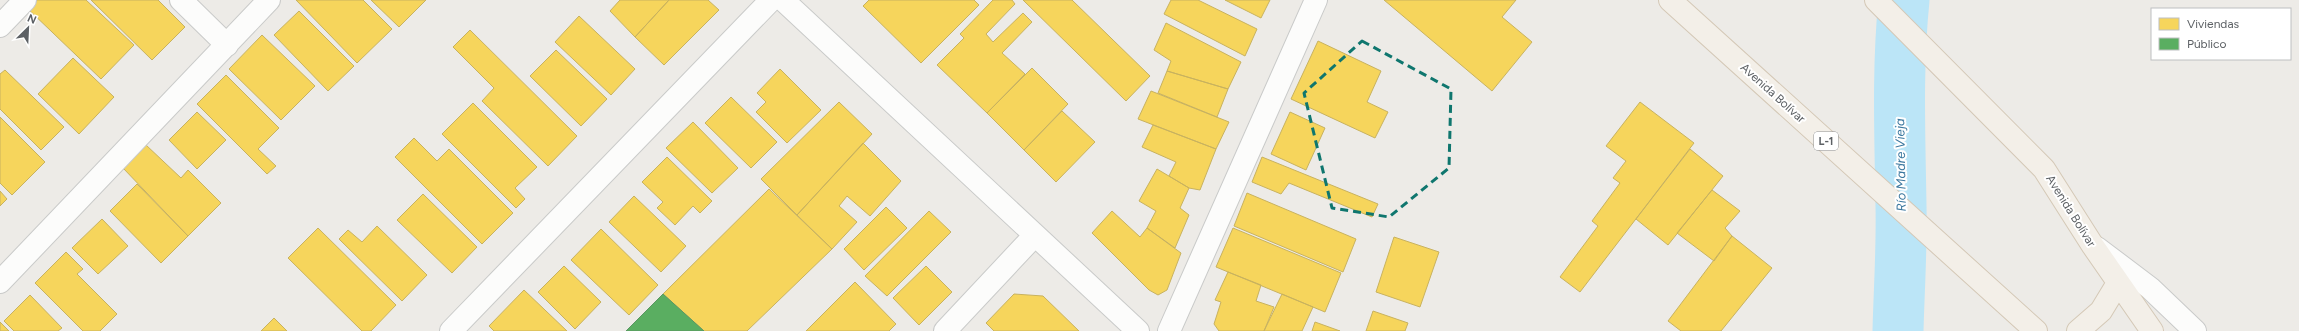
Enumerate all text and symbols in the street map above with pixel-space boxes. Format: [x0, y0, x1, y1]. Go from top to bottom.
north arrow [8, 8, 48, 48]
legend [2151, 8, 2291, 60]
text: N [25, 12, 38, 27]
text: Viviendas [2187, 17, 2240, 31]
text: Público [2187, 37, 2227, 51]
street label: Avenida Bolívar [1738, 60, 1808, 126]
water label: Río Madre Vieja [1892, 118, 1909, 212]
road number: L-1 [1814, 132, 1838, 150]
street label: Avenida Bolívar [2043, 172, 2099, 250]

